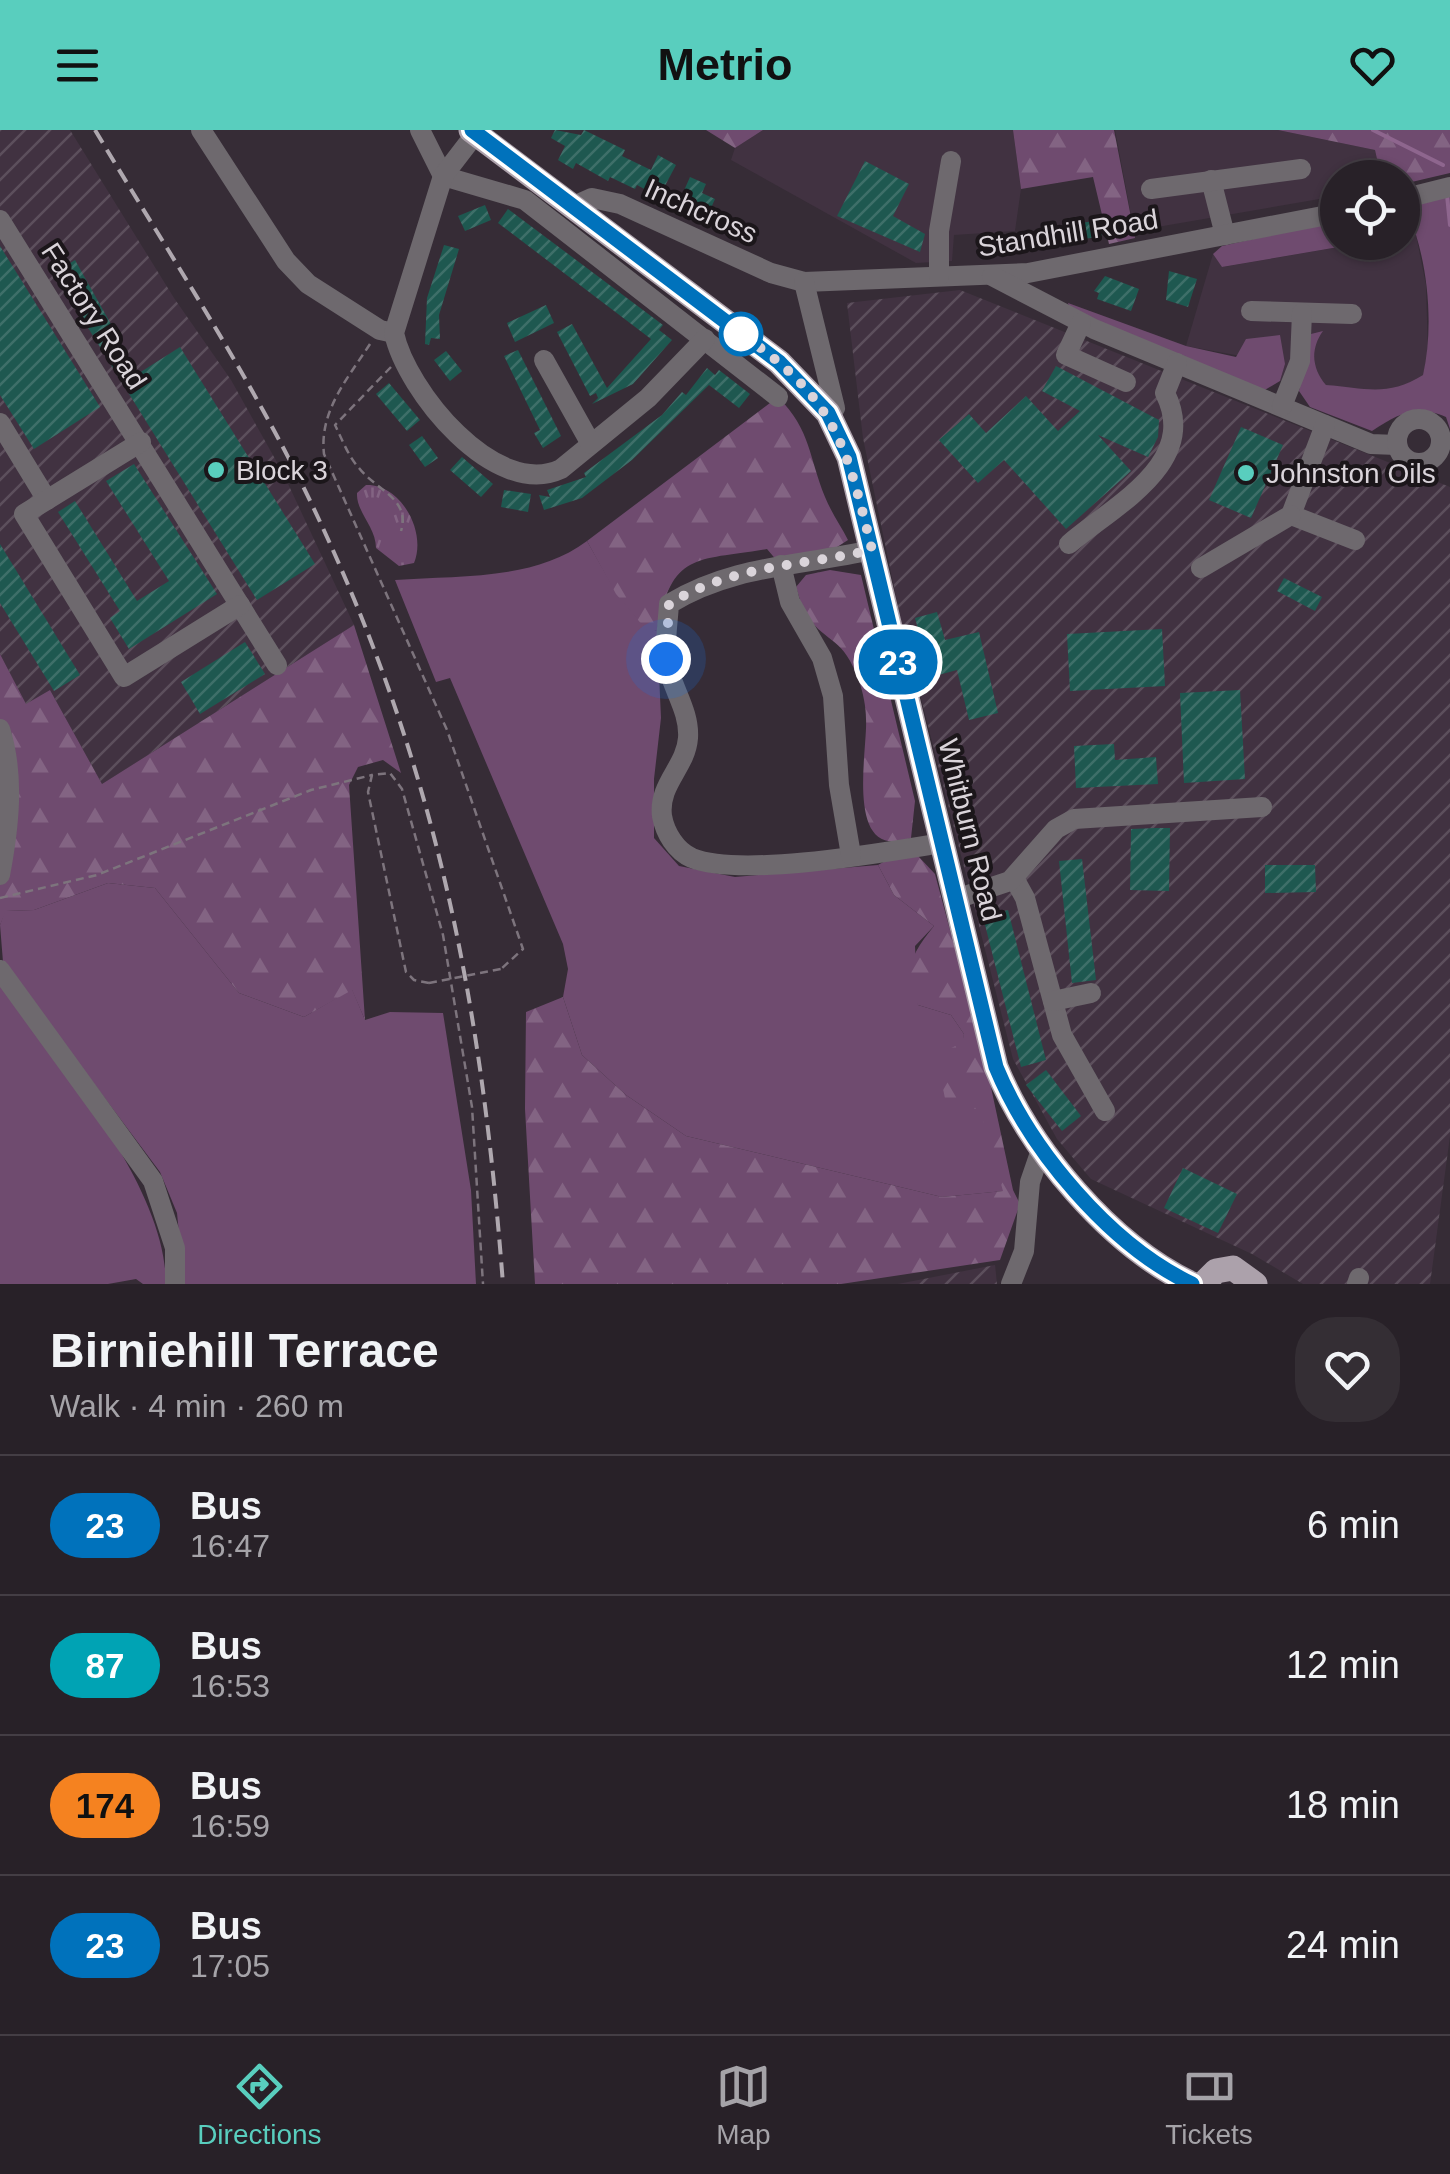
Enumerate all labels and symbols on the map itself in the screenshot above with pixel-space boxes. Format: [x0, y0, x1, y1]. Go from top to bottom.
street label: Inchcross [640, 172, 762, 250]
street label: Standhill Road [976, 203, 1160, 263]
street label: Factory Road [35, 237, 153, 395]
unlabelled marker [720, 313, 762, 355]
place label: Block 3 [236, 455, 328, 486]
place label: Johnston Oils [1266, 458, 1436, 489]
marker: Block 3 [205, 459, 227, 481]
marker: Johnston Oils [1235, 462, 1257, 484]
line badge: 23 [853, 630, 943, 694]
your location [641, 634, 691, 684]
street label: Whitburn Road [932, 736, 1008, 924]

